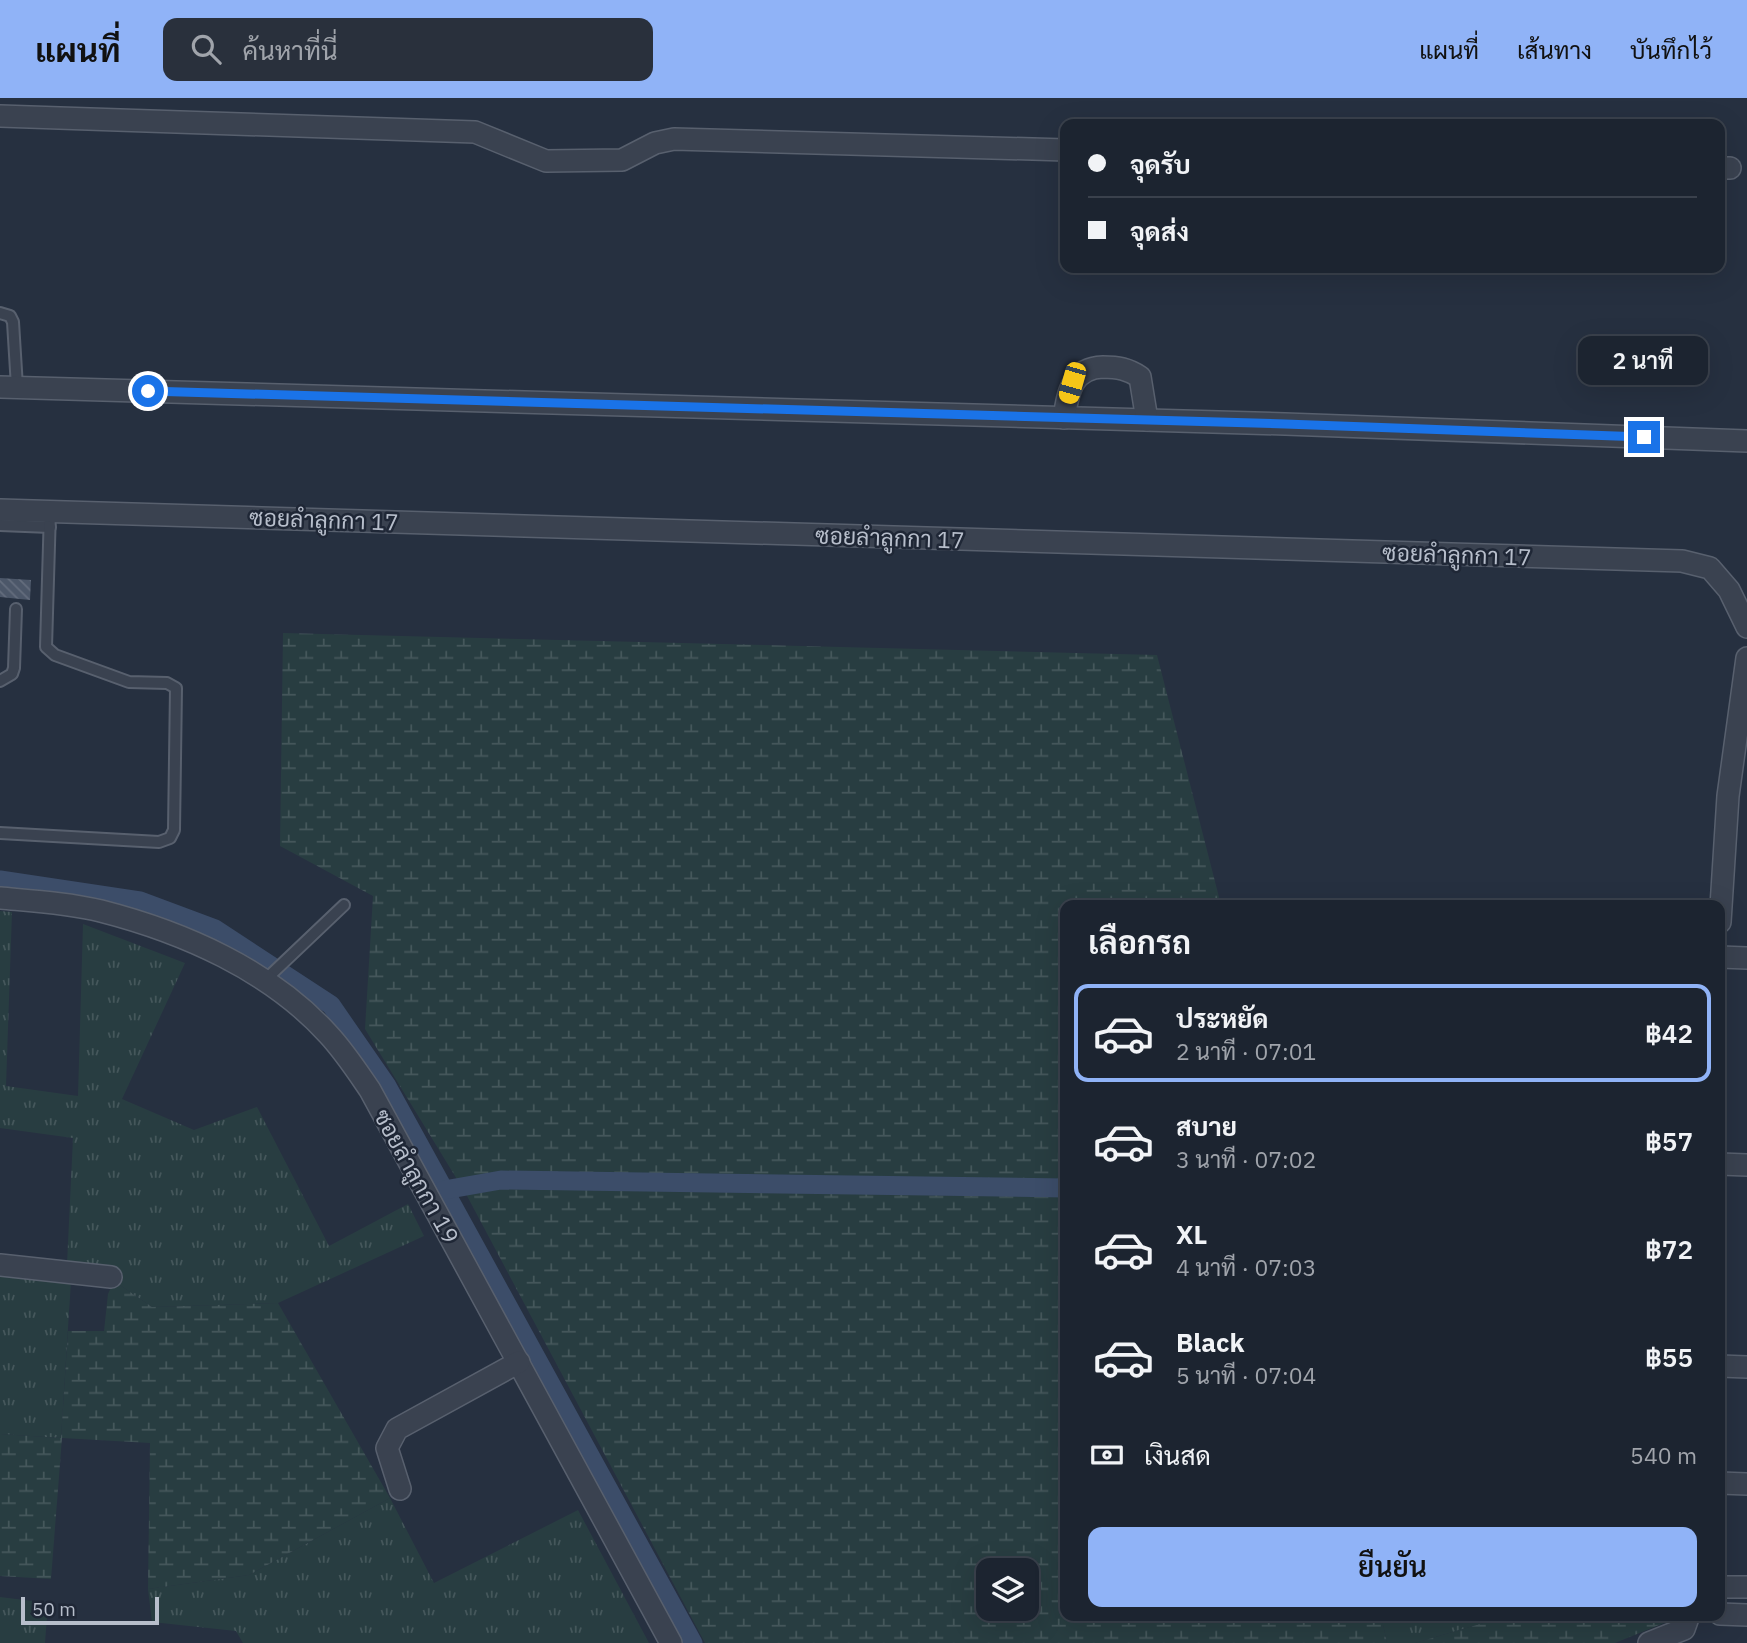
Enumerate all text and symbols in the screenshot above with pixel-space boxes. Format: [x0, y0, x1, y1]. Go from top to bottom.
search box [163, 18, 653, 81]
text: แผนที่ [35, 28, 121, 71]
icon: search [187, 30, 225, 68]
text: ค้นหาที่นี่ [243, 33, 338, 67]
text: แผนที่ [1419, 34, 1479, 66]
text: เส้นทาง [1517, 34, 1592, 66]
text: บันทึกไว้ [1630, 34, 1712, 66]
text: จุดรับ [1130, 147, 1191, 181]
text: จุดส่ง [1130, 214, 1189, 248]
callout: 2 นาที [1579, 336, 1709, 384]
text: 2 นาที [1612, 345, 1674, 375]
car [1057, 360, 1088, 406]
route start [132, 375, 164, 407]
route end [1628, 421, 1660, 453]
street label: ซอยลำลูกกา 17 [249, 501, 399, 540]
street label: ซอยลำลูกกา 17 [815, 519, 965, 558]
street label: ซอยลำลูกกา 17 [1382, 536, 1532, 575]
text: เลือกรถ [1088, 921, 1191, 963]
text: ประหยัด [1176, 1001, 1269, 1035]
icon: car [1092, 1002, 1155, 1065]
text: ฿42 [1645, 1016, 1693, 1050]
text: 2 นาที · 07:01 [1176, 1036, 1316, 1066]
street label: ซอยลำลูกกา 19 [365, 1103, 466, 1250]
text: สบาย [1176, 1109, 1237, 1143]
icon: car [1092, 1110, 1155, 1173]
text: ฿57 [1645, 1124, 1693, 1158]
text: 3 นาที · 07:02 [1176, 1144, 1316, 1174]
text: XL [1176, 1217, 1207, 1251]
icon: car [1092, 1218, 1155, 1281]
text: ฿72 [1645, 1232, 1693, 1266]
text: 4 นาที · 07:03 [1176, 1252, 1316, 1282]
text: Black [1176, 1325, 1244, 1359]
icon: car [1092, 1326, 1155, 1389]
text: ฿55 [1645, 1340, 1693, 1374]
text: 5 นาที · 07:04 [1176, 1360, 1316, 1390]
icon: cash [1088, 1436, 1126, 1474]
text: เงินสด [1144, 1438, 1211, 1472]
text: 540 m [1630, 1440, 1697, 1470]
button: ยืนยัน [1088, 1527, 1697, 1607]
map controls [976, 1558, 1039, 1621]
button: layers [976, 1558, 1039, 1621]
scale bar [21, 1594, 159, 1626]
text: 50 m [32, 1597, 76, 1621]

